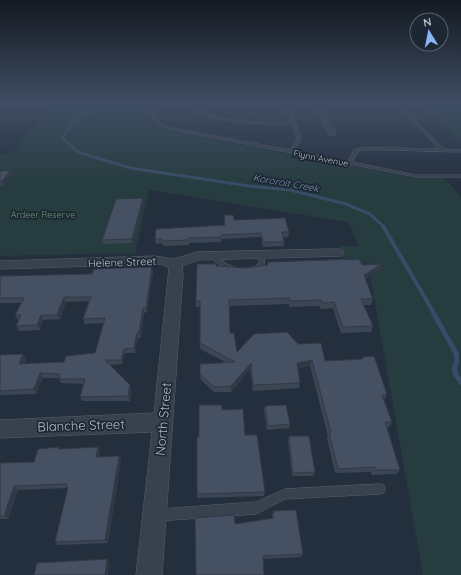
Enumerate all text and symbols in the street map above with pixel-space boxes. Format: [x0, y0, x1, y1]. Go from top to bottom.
north arrow [409, 12, 449, 52]
text: N [422, 15, 432, 30]
street label: Flynn Avenue [293, 147, 349, 169]
water label: Kororoit Creek [252, 171, 322, 196]
park label: Ardeer Reserve [11, 209, 75, 220]
street label: Helene Street [88, 254, 157, 270]
street label: North Street [152, 382, 174, 456]
street label: Blanche Street [37, 415, 125, 435]

